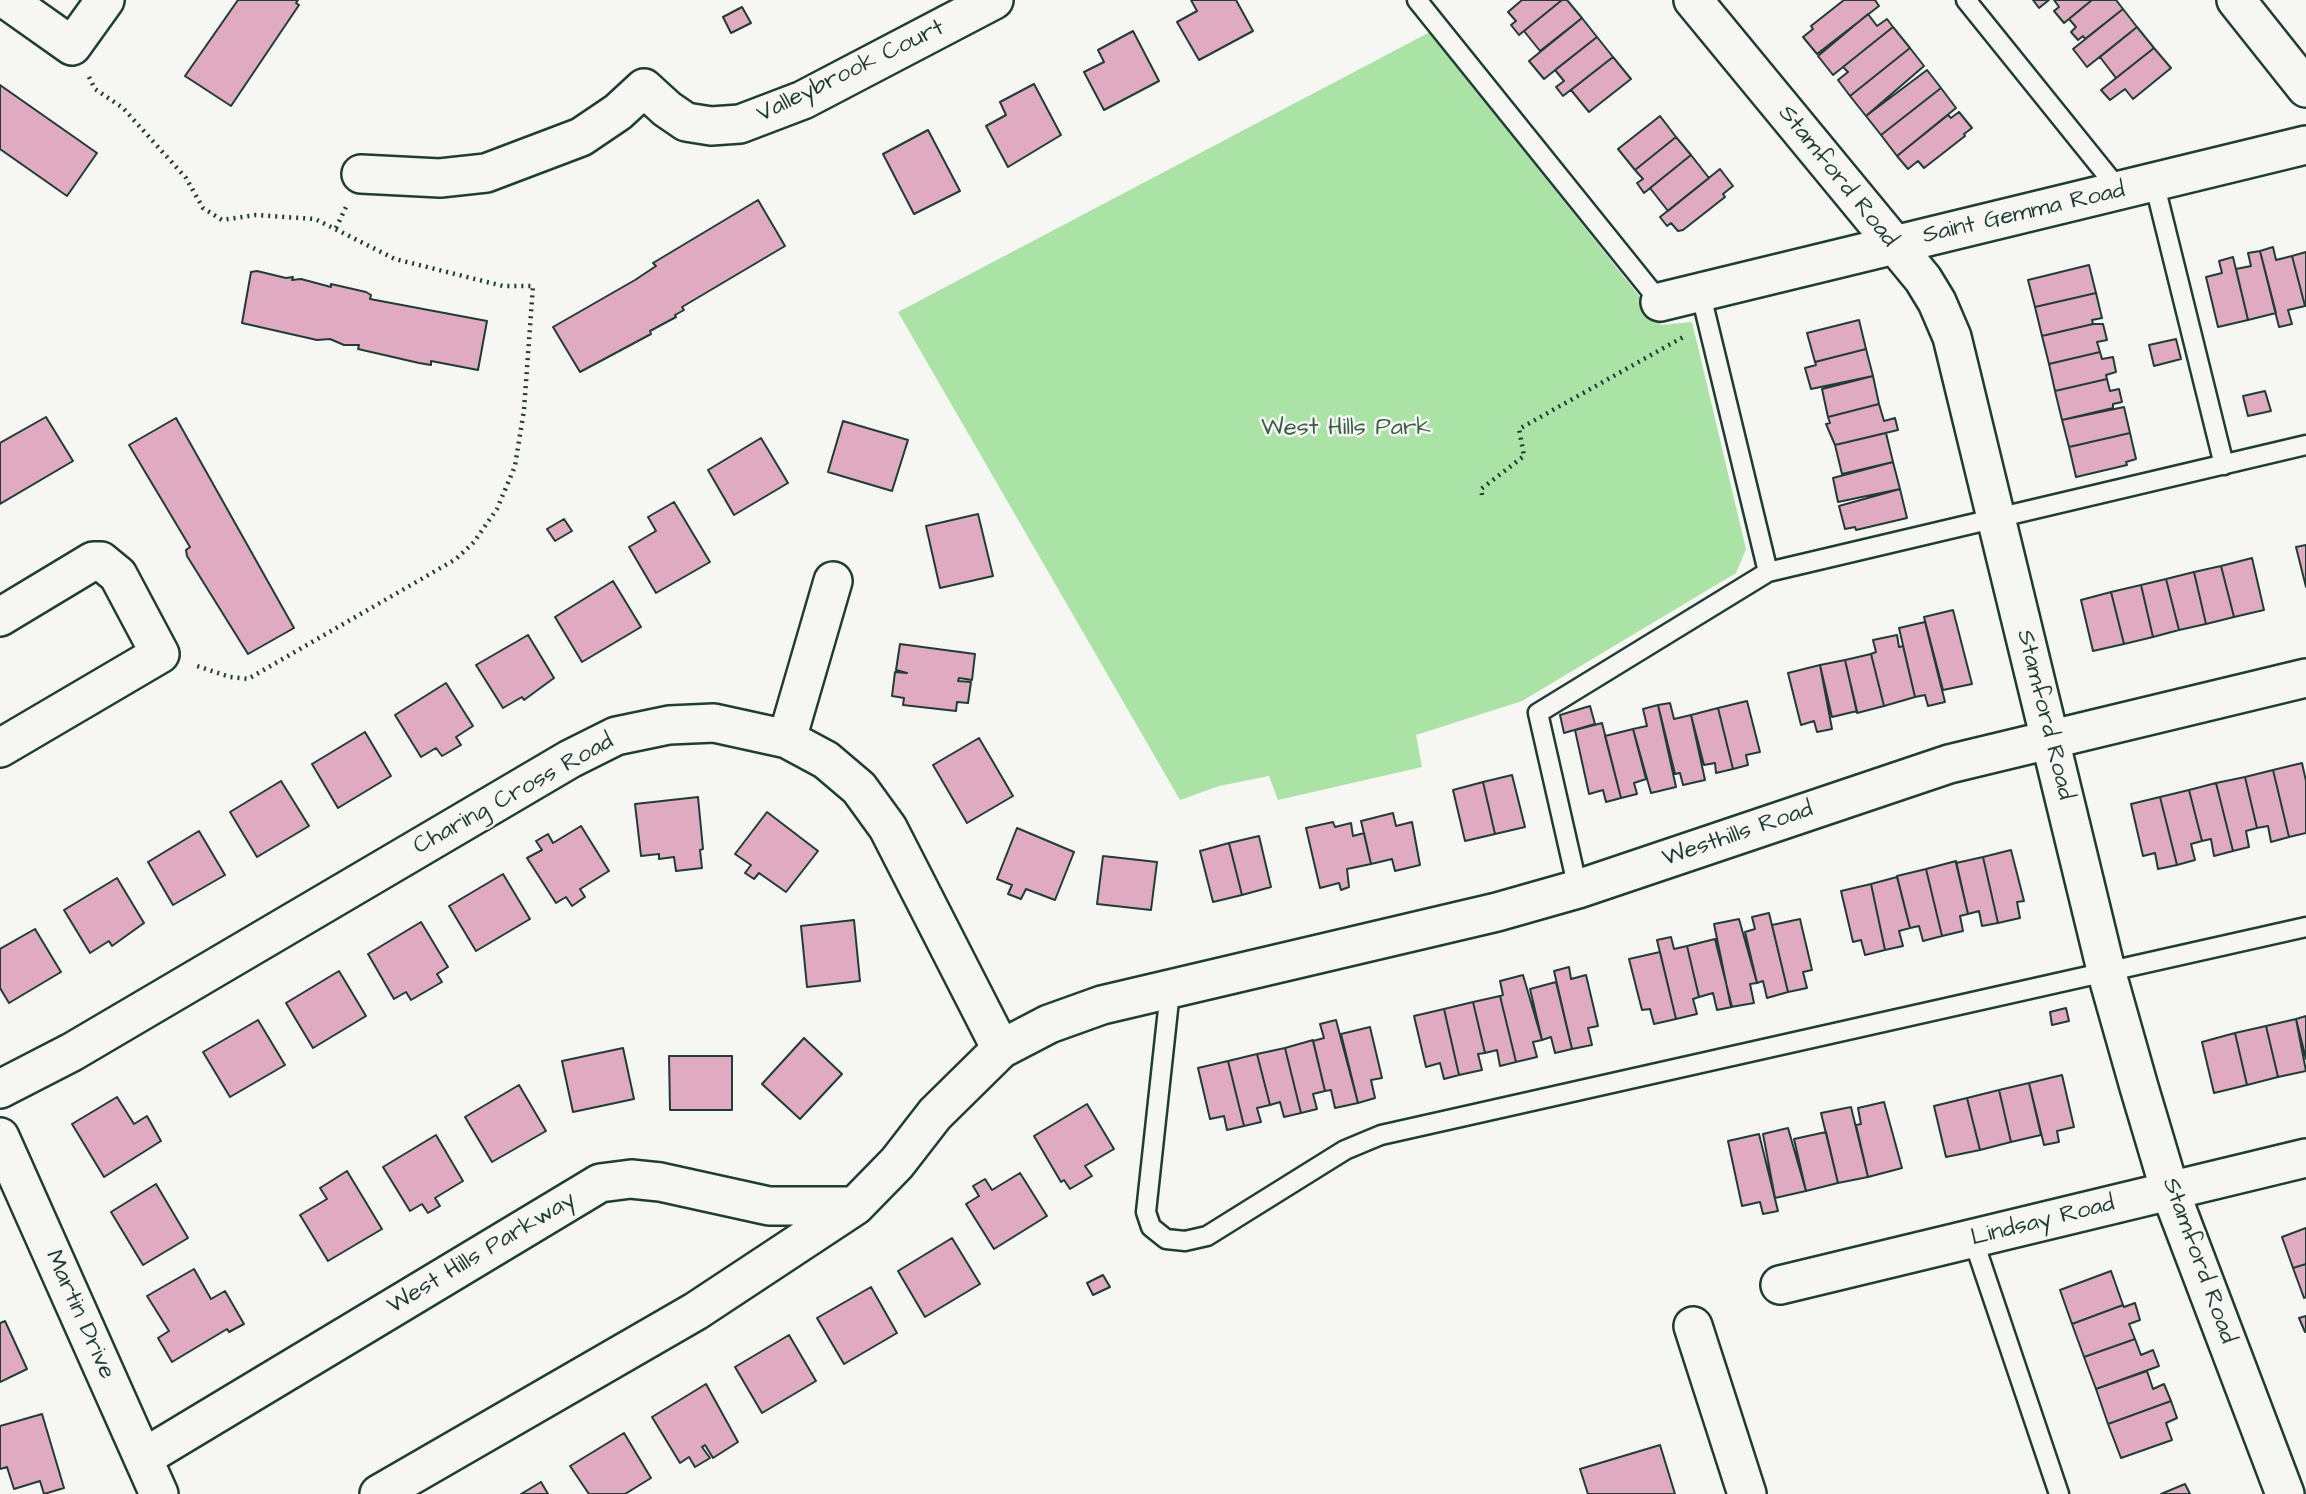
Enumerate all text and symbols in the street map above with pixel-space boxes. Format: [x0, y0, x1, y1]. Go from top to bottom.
street label: Valleybrook Court [753, 14, 949, 130]
street label: Stamford Road [1771, 100, 1903, 254]
street label: Saint Gemma Road [1920, 177, 2128, 251]
park label: West Hills Park [1261, 415, 1431, 443]
street label: Stamford Road [2009, 627, 2079, 803]
street label: Charing Cross Road [409, 728, 619, 862]
street label: Westhills Road [1659, 796, 1817, 874]
street label: Stamford Road [2155, 1174, 2241, 1348]
street label: West Hills Parkway [383, 1186, 581, 1322]
street label: Lindsay Road [1968, 1190, 2118, 1254]
street label: Martin Drive [38, 1246, 120, 1384]

